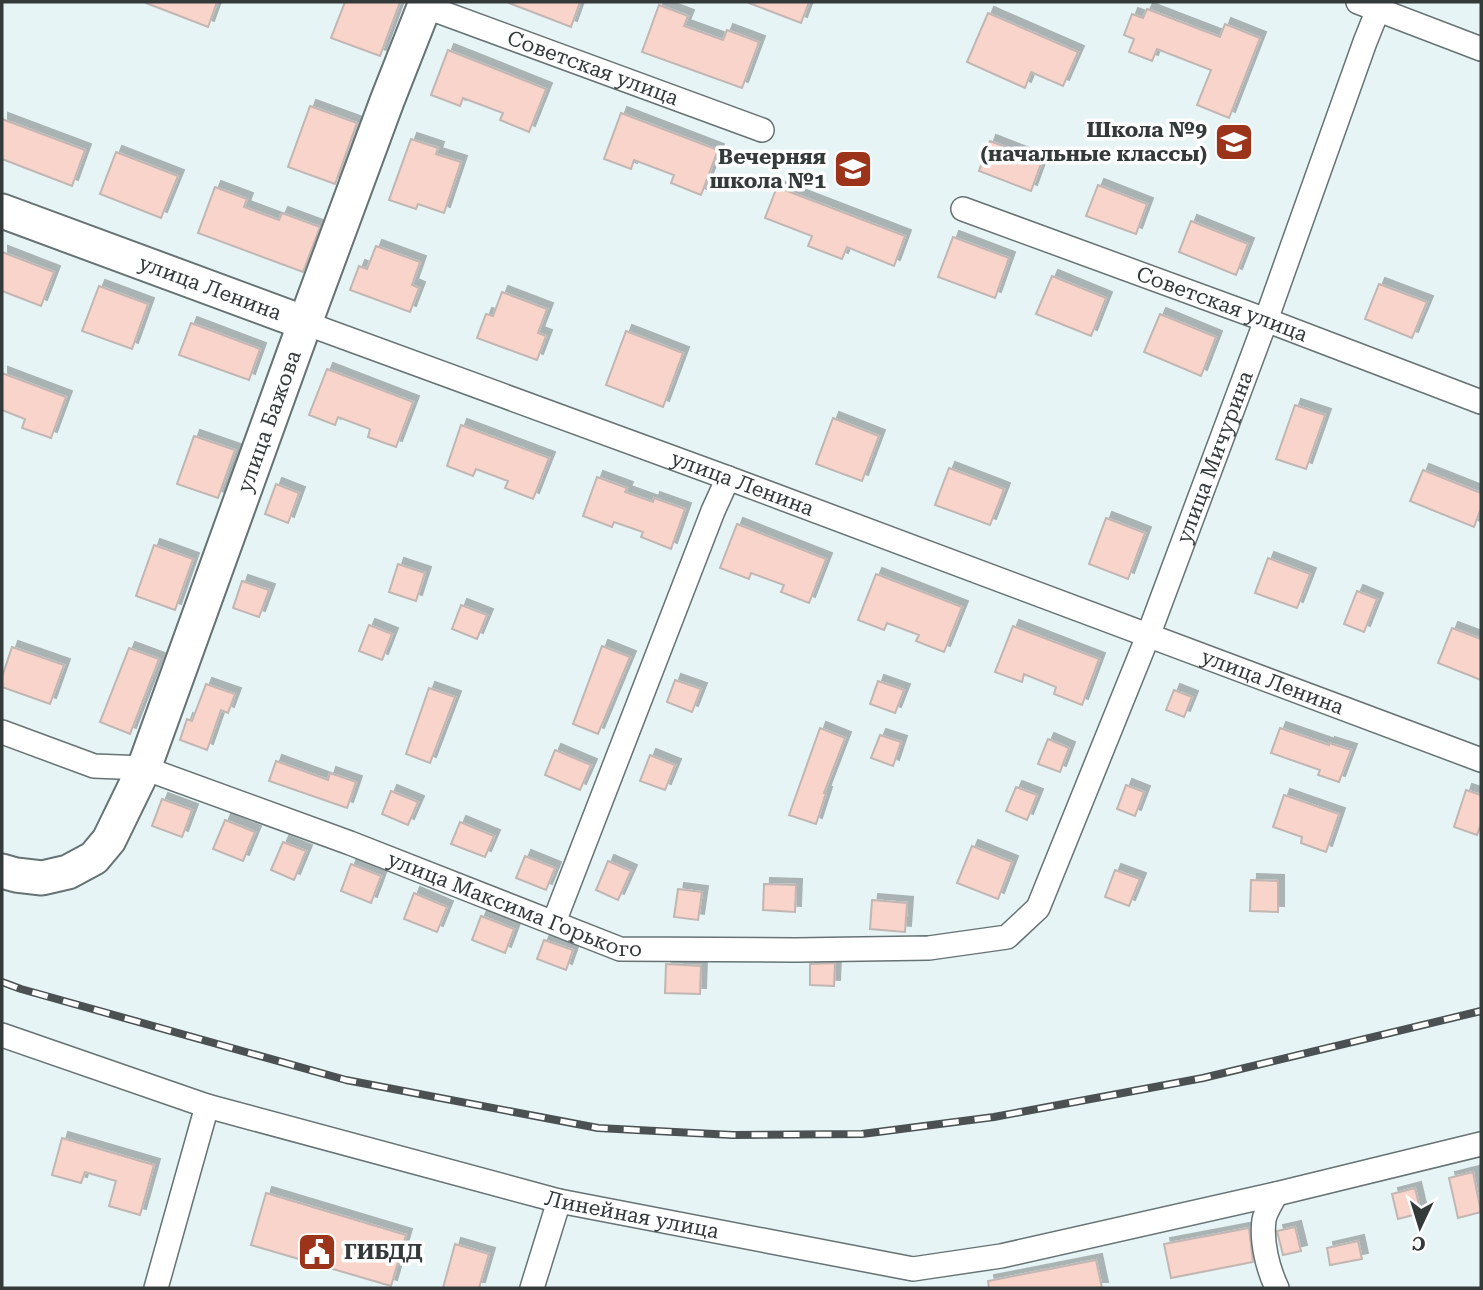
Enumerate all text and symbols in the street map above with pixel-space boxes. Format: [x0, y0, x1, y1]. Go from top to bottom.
street label: Советская улица [504, 26, 682, 111]
place label: Школа №9 (начальные классы) [980, 118, 1207, 166]
school or university icon: Школа №9 (начальные классы) [1213, 121, 1255, 163]
place label: Вечерняя школа №1 [710, 145, 826, 193]
school or university icon: Вечерняя школа №1 [832, 148, 874, 190]
street label: улица Ленина [136, 251, 285, 325]
street label: Советская улица [1133, 262, 1312, 347]
street label: улица Бажова [233, 347, 306, 496]
street label: улица Мичурина [1172, 367, 1258, 547]
street label: улица Ленина [668, 446, 818, 521]
street label: улица Ленина [1198, 644, 1348, 720]
street label: улица Максима Горького [384, 847, 642, 961]
street label: Линейная улица [543, 1186, 722, 1244]
north arrow [1385, 1192, 1455, 1262]
public building icon: ГИБДД [296, 1231, 338, 1273]
text: С [1411, 1232, 1426, 1255]
place label: ГИБДД [344, 1240, 423, 1264]

